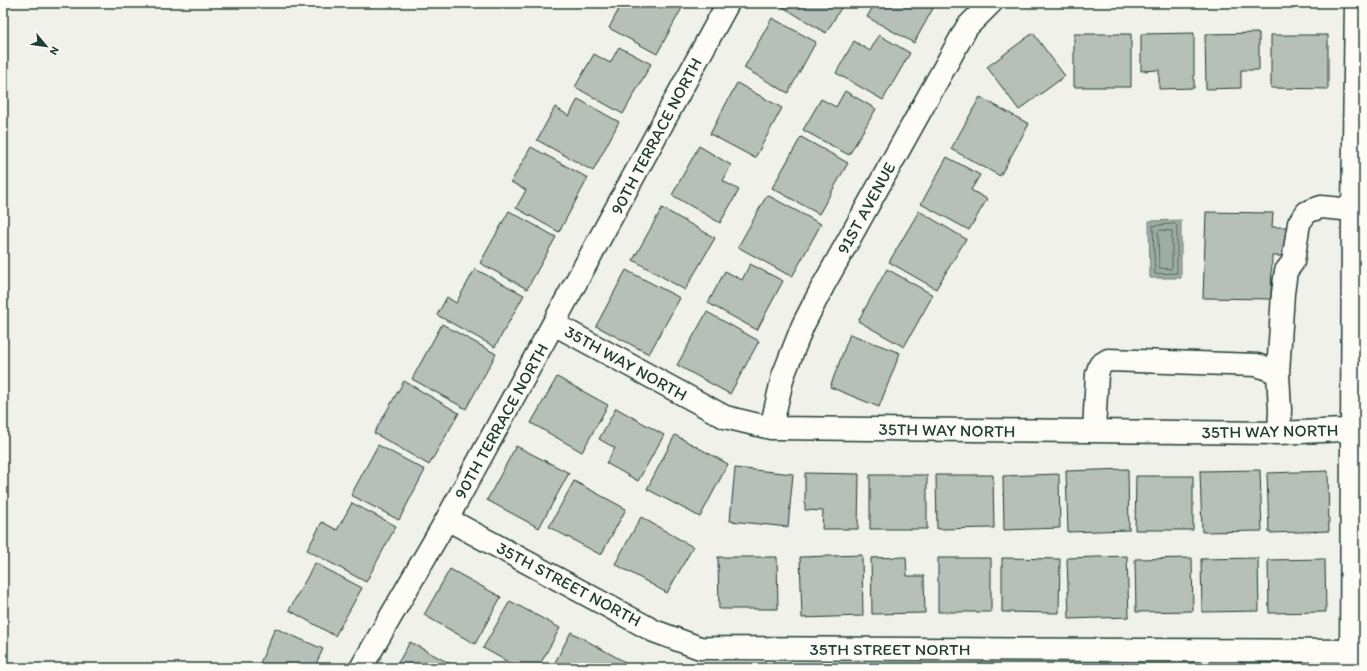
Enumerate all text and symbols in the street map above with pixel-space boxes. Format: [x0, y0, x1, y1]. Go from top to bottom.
north arrow [26, 26, 66, 66]
text: N [47, 44, 62, 57]
street label: 90TH TERRACE NORTH [606, 54, 706, 218]
street label: 91ST AVENUE [832, 158, 900, 258]
street label: 35TH WAY NORTH [561, 321, 691, 405]
street label: 90TH TERRACE NORTH [450, 340, 552, 502]
street label: 35TH WAY NORTH [878, 419, 1016, 441]
street label: 35TH WAY NORTH [1201, 420, 1339, 442]
street label: 35TH STREET NORTH [493, 537, 645, 631]
street label: 35TH STREET NORTH [810, 639, 970, 659]

